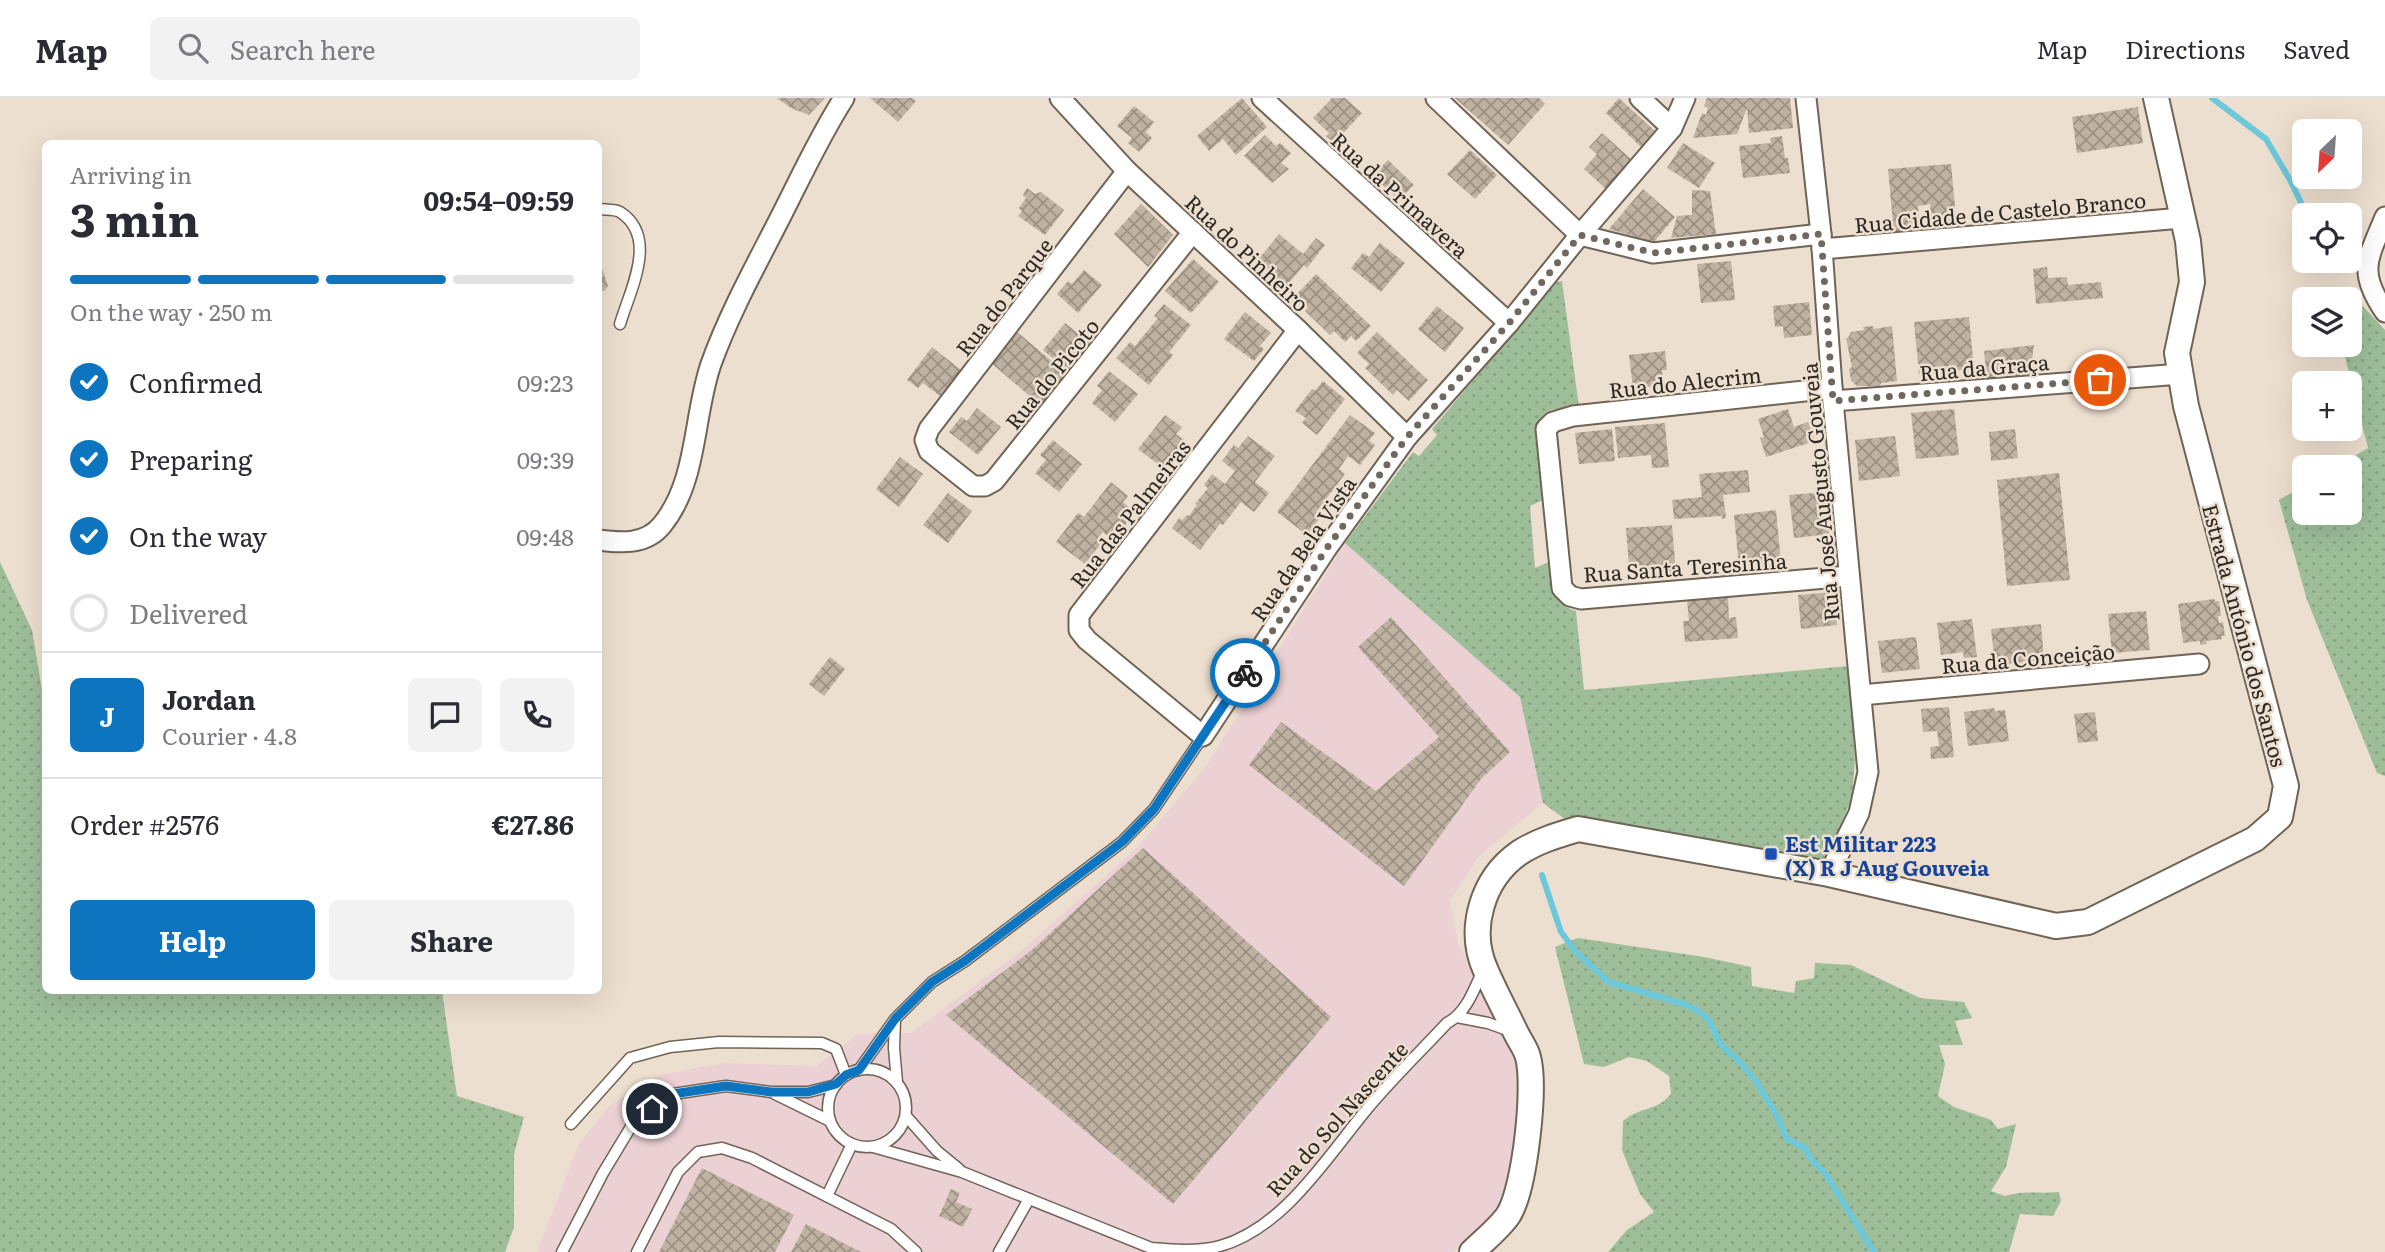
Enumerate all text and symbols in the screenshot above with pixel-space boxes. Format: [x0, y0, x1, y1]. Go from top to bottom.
search box [150, 17, 640, 80]
text: Map [35, 24, 108, 73]
icon: search [174, 29, 212, 67]
text: Search here [230, 29, 376, 68]
text: Map [2036, 31, 2087, 66]
text: Directions [2125, 31, 2245, 66]
text: Saved [2283, 31, 2350, 66]
north arrow [2292, 119, 2362, 189]
map controls [2292, 119, 2362, 525]
street label: Rua da Primavera [1325, 124, 1477, 265]
text: Arriving in [70, 157, 192, 191]
text: 09:54–09:59 [423, 180, 574, 219]
text: 3 min [70, 183, 200, 251]
street label: Rua Cidade de Castelo Branco [1853, 183, 2147, 239]
street label: Rua do Pinheiro [1179, 186, 1317, 318]
button: locate [2292, 203, 2362, 273]
street label: Rua do Parque [947, 230, 1059, 362]
button: layers [2292, 287, 2362, 357]
text: On the way · 250 m [70, 294, 273, 328]
street label: Rua do Picoto [996, 311, 1106, 435]
street label: Rua da Graça [1918, 345, 2051, 387]
pin [2070, 350, 2130, 410]
street label: Rua do Alecrim [1607, 358, 1763, 404]
street label: Rua José Augusto Gouveia [1792, 361, 1846, 623]
icon: bag [2081, 361, 2119, 399]
text: Confirmed [129, 362, 263, 401]
icon: check [70, 363, 108, 401]
text: 09:23 [517, 365, 574, 399]
button: + [2292, 371, 2362, 441]
street label: Rua das Palmeiras [1061, 432, 1197, 594]
text: Preparing [129, 439, 252, 478]
icon: check [70, 440, 108, 478]
text: 09:39 [517, 442, 574, 476]
button: − [2292, 455, 2362, 525]
street label: Rua da Bela Vista [1242, 468, 1363, 627]
street label: Estrada António dos Santos [2196, 500, 2296, 770]
text: On the way [129, 516, 267, 555]
icon: check [70, 517, 108, 555]
text: 09:48 [516, 519, 574, 553]
street label: Rua Santa Teresinha [1582, 543, 1789, 589]
text: Delivered [129, 593, 248, 632]
street label: Rua da Conceição [1940, 634, 2116, 680]
courier [1210, 638, 1280, 708]
icon: bike [1226, 654, 1264, 692]
button: chat [408, 678, 482, 752]
button: phone [500, 678, 574, 752]
text: Jordan [162, 679, 256, 718]
text: J [100, 696, 114, 735]
text: Courier · 4.8 [162, 718, 297, 752]
text: Order #2576 [70, 804, 219, 843]
text: €27.86 [492, 804, 574, 843]
place label: Est Militar 223 (X) R J Aug Gouveia [1785, 827, 1990, 882]
marker: Est Militar 223 (X) R J Aug Gouveia [1763, 846, 1779, 862]
button: Help [70, 900, 315, 980]
button: Share [329, 900, 574, 980]
street label: Rua do Sol Nascente [1258, 1034, 1414, 1202]
pin [622, 1079, 682, 1139]
icon: home [633, 1090, 671, 1128]

